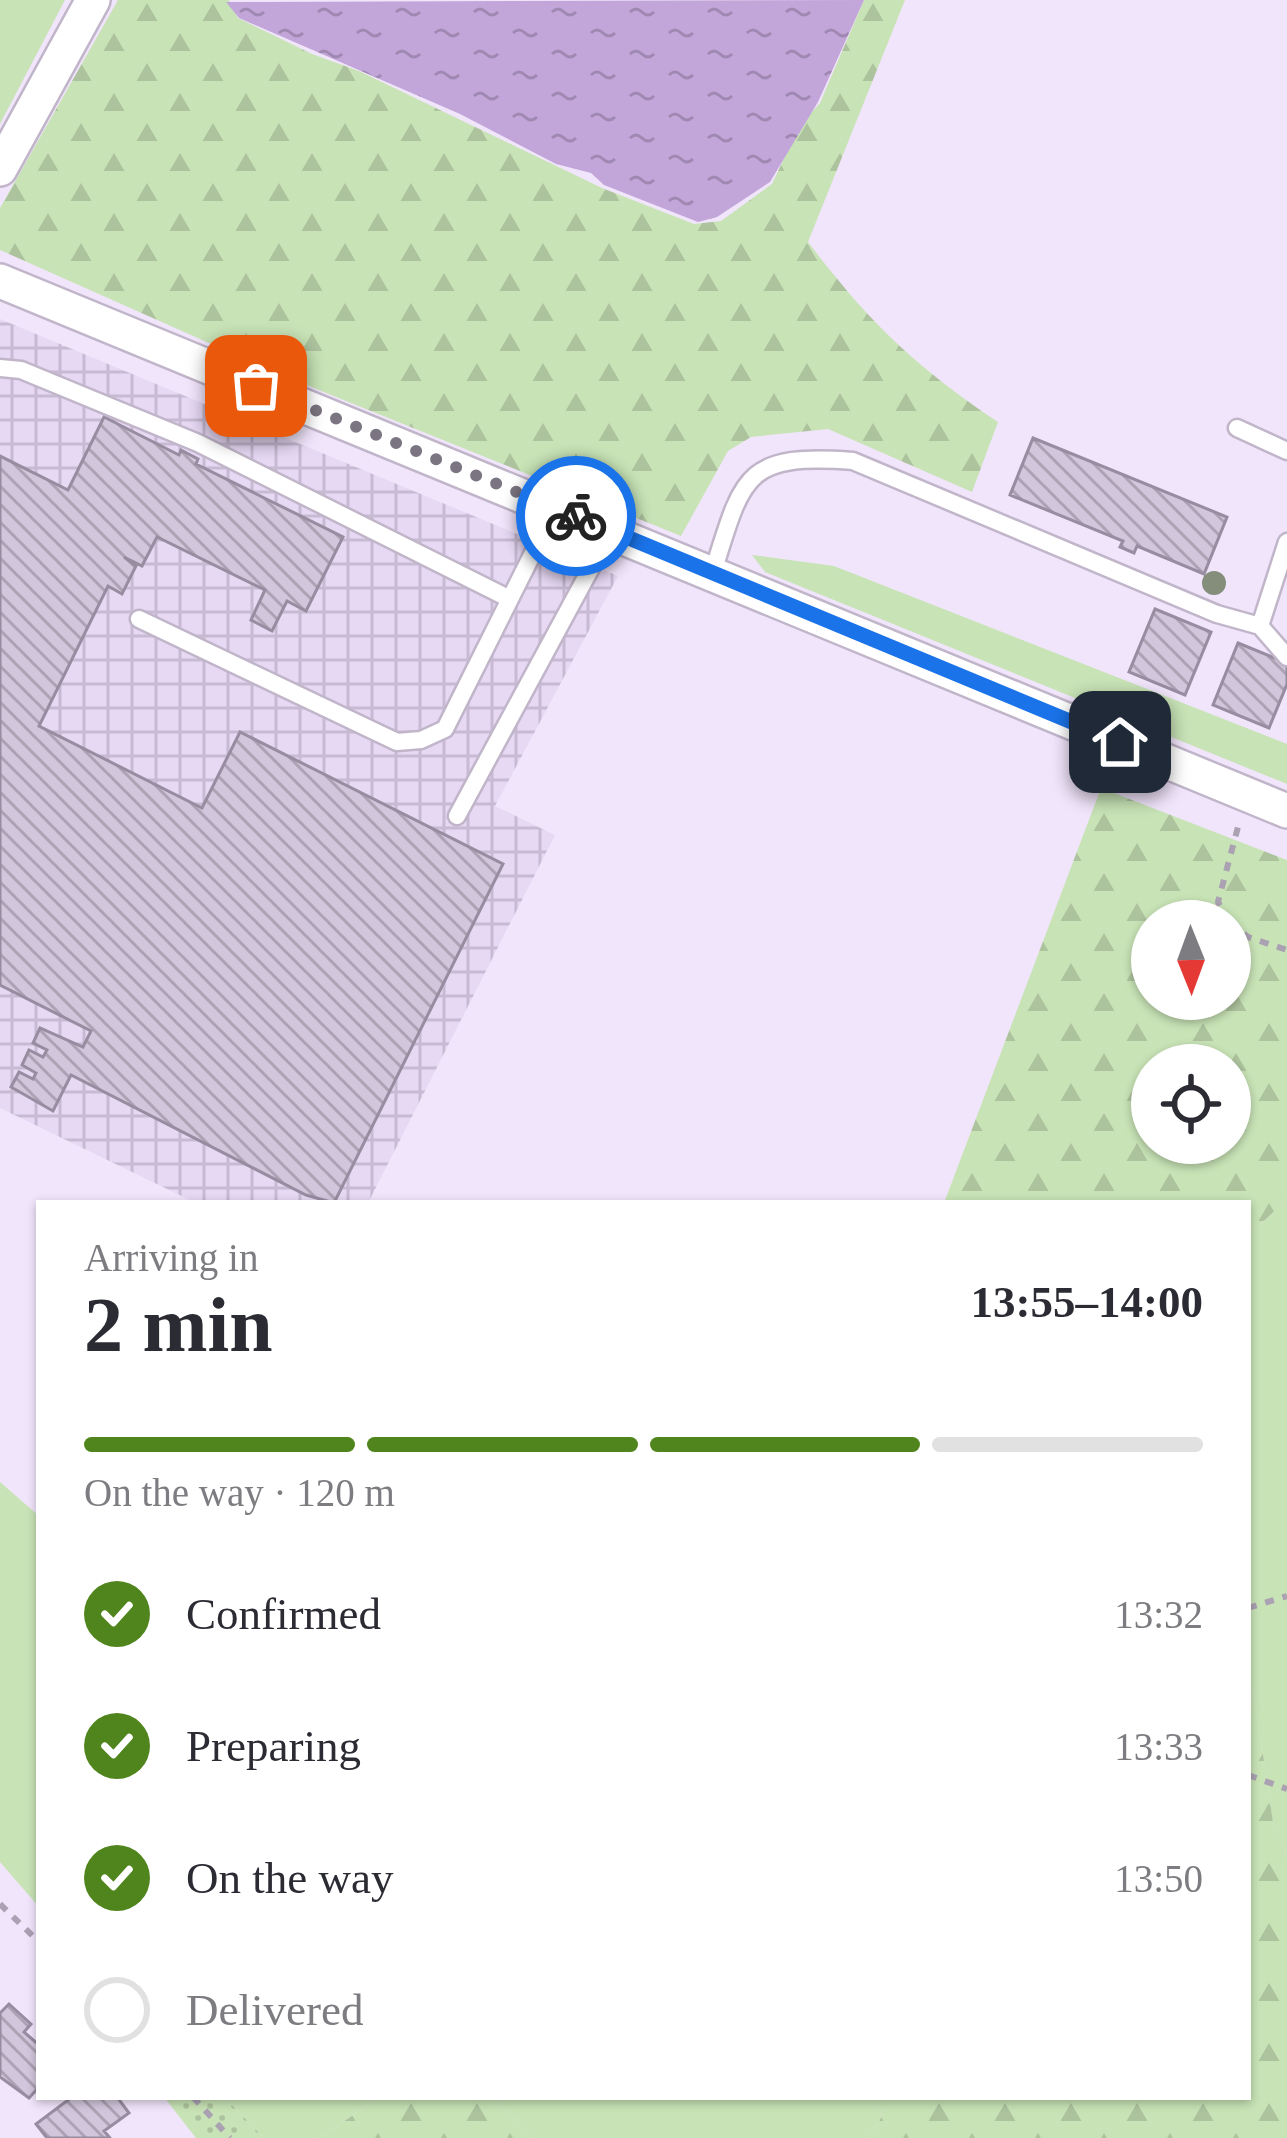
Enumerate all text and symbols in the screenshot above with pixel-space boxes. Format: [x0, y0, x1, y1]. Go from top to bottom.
pin [205, 335, 307, 437]
icon: bag [223, 353, 289, 419]
courier [516, 456, 636, 576]
icon: bike [543, 483, 609, 549]
pin [1069, 691, 1171, 793]
icon: home [1087, 709, 1153, 775]
north arrow [1131, 900, 1251, 1020]
map controls [1131, 900, 1251, 1164]
button: locate [1131, 1044, 1251, 1164]
text: Arriving in [84, 1236, 258, 1279]
text: 13:55–14:00 [971, 1277, 1203, 1327]
text: 2 min [84, 1281, 273, 1368]
text: On the way · 120 m [84, 1471, 395, 1514]
icon: check [84, 1581, 150, 1647]
text: Confirmed [186, 1589, 381, 1639]
text: 13:32 [1114, 1593, 1203, 1636]
icon: check [84, 1713, 150, 1779]
text: Preparing [186, 1721, 361, 1771]
text: 13:33 [1114, 1725, 1203, 1768]
icon: check [84, 1845, 150, 1911]
text: On the way [186, 1853, 393, 1903]
text: 13:50 [1114, 1857, 1203, 1900]
text: Delivered [186, 1985, 363, 2035]

